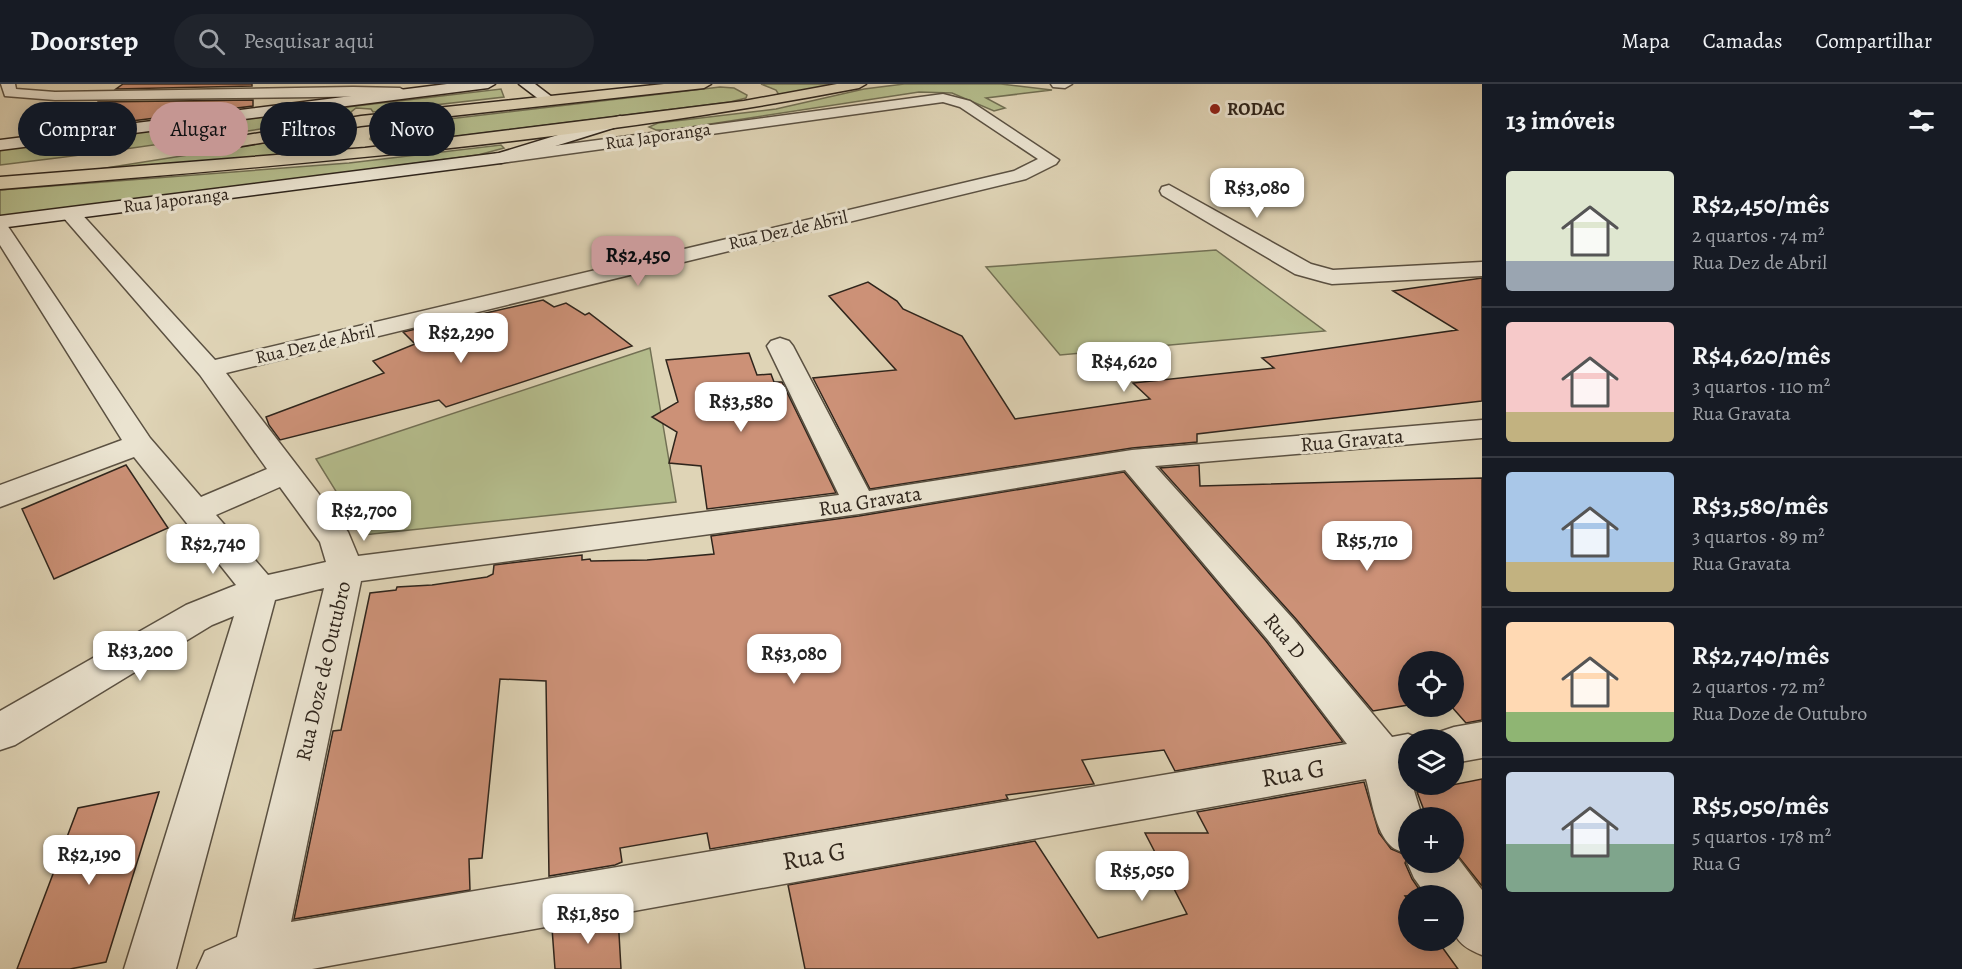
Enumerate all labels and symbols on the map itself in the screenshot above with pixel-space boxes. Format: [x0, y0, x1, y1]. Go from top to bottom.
place label: RODAC [1227, 97, 1285, 121]
marker: RODAC [1208, 102, 1222, 116]
street label: Rua Japoranga [604, 117, 713, 155]
pin: R$3,080 [1202, 168, 1312, 219]
street label: Rua Japoranga [122, 182, 231, 218]
street label: Rua Dez de Abril [726, 204, 851, 255]
pin: R$2,450 [583, 236, 693, 287]
pin: R$2,290 [406, 313, 516, 364]
street label: Rua Dez de Abril [253, 318, 378, 369]
pin: R$4,620 [1069, 342, 1179, 393]
pin: R$3,580 [686, 382, 796, 433]
street label: Rua Gravata [1299, 422, 1405, 458]
street label: Rua Gravata [817, 479, 924, 523]
pin: R$2,700 [309, 491, 419, 542]
pin: R$5,710 [1312, 521, 1422, 572]
pin: R$2,740 [158, 524, 268, 575]
street label: Rua Doze de Outubro [289, 578, 357, 764]
street label: Rua D [1257, 607, 1313, 665]
pin: R$3,200 [85, 631, 195, 682]
pin: R$3,080 [739, 634, 849, 685]
street label: Rua G [1259, 750, 1327, 796]
street label: Rua G [780, 833, 848, 879]
pin: R$2,190 [34, 835, 144, 886]
pin: R$5,050 [1087, 851, 1197, 902]
pin: R$1,850 [533, 894, 643, 945]

